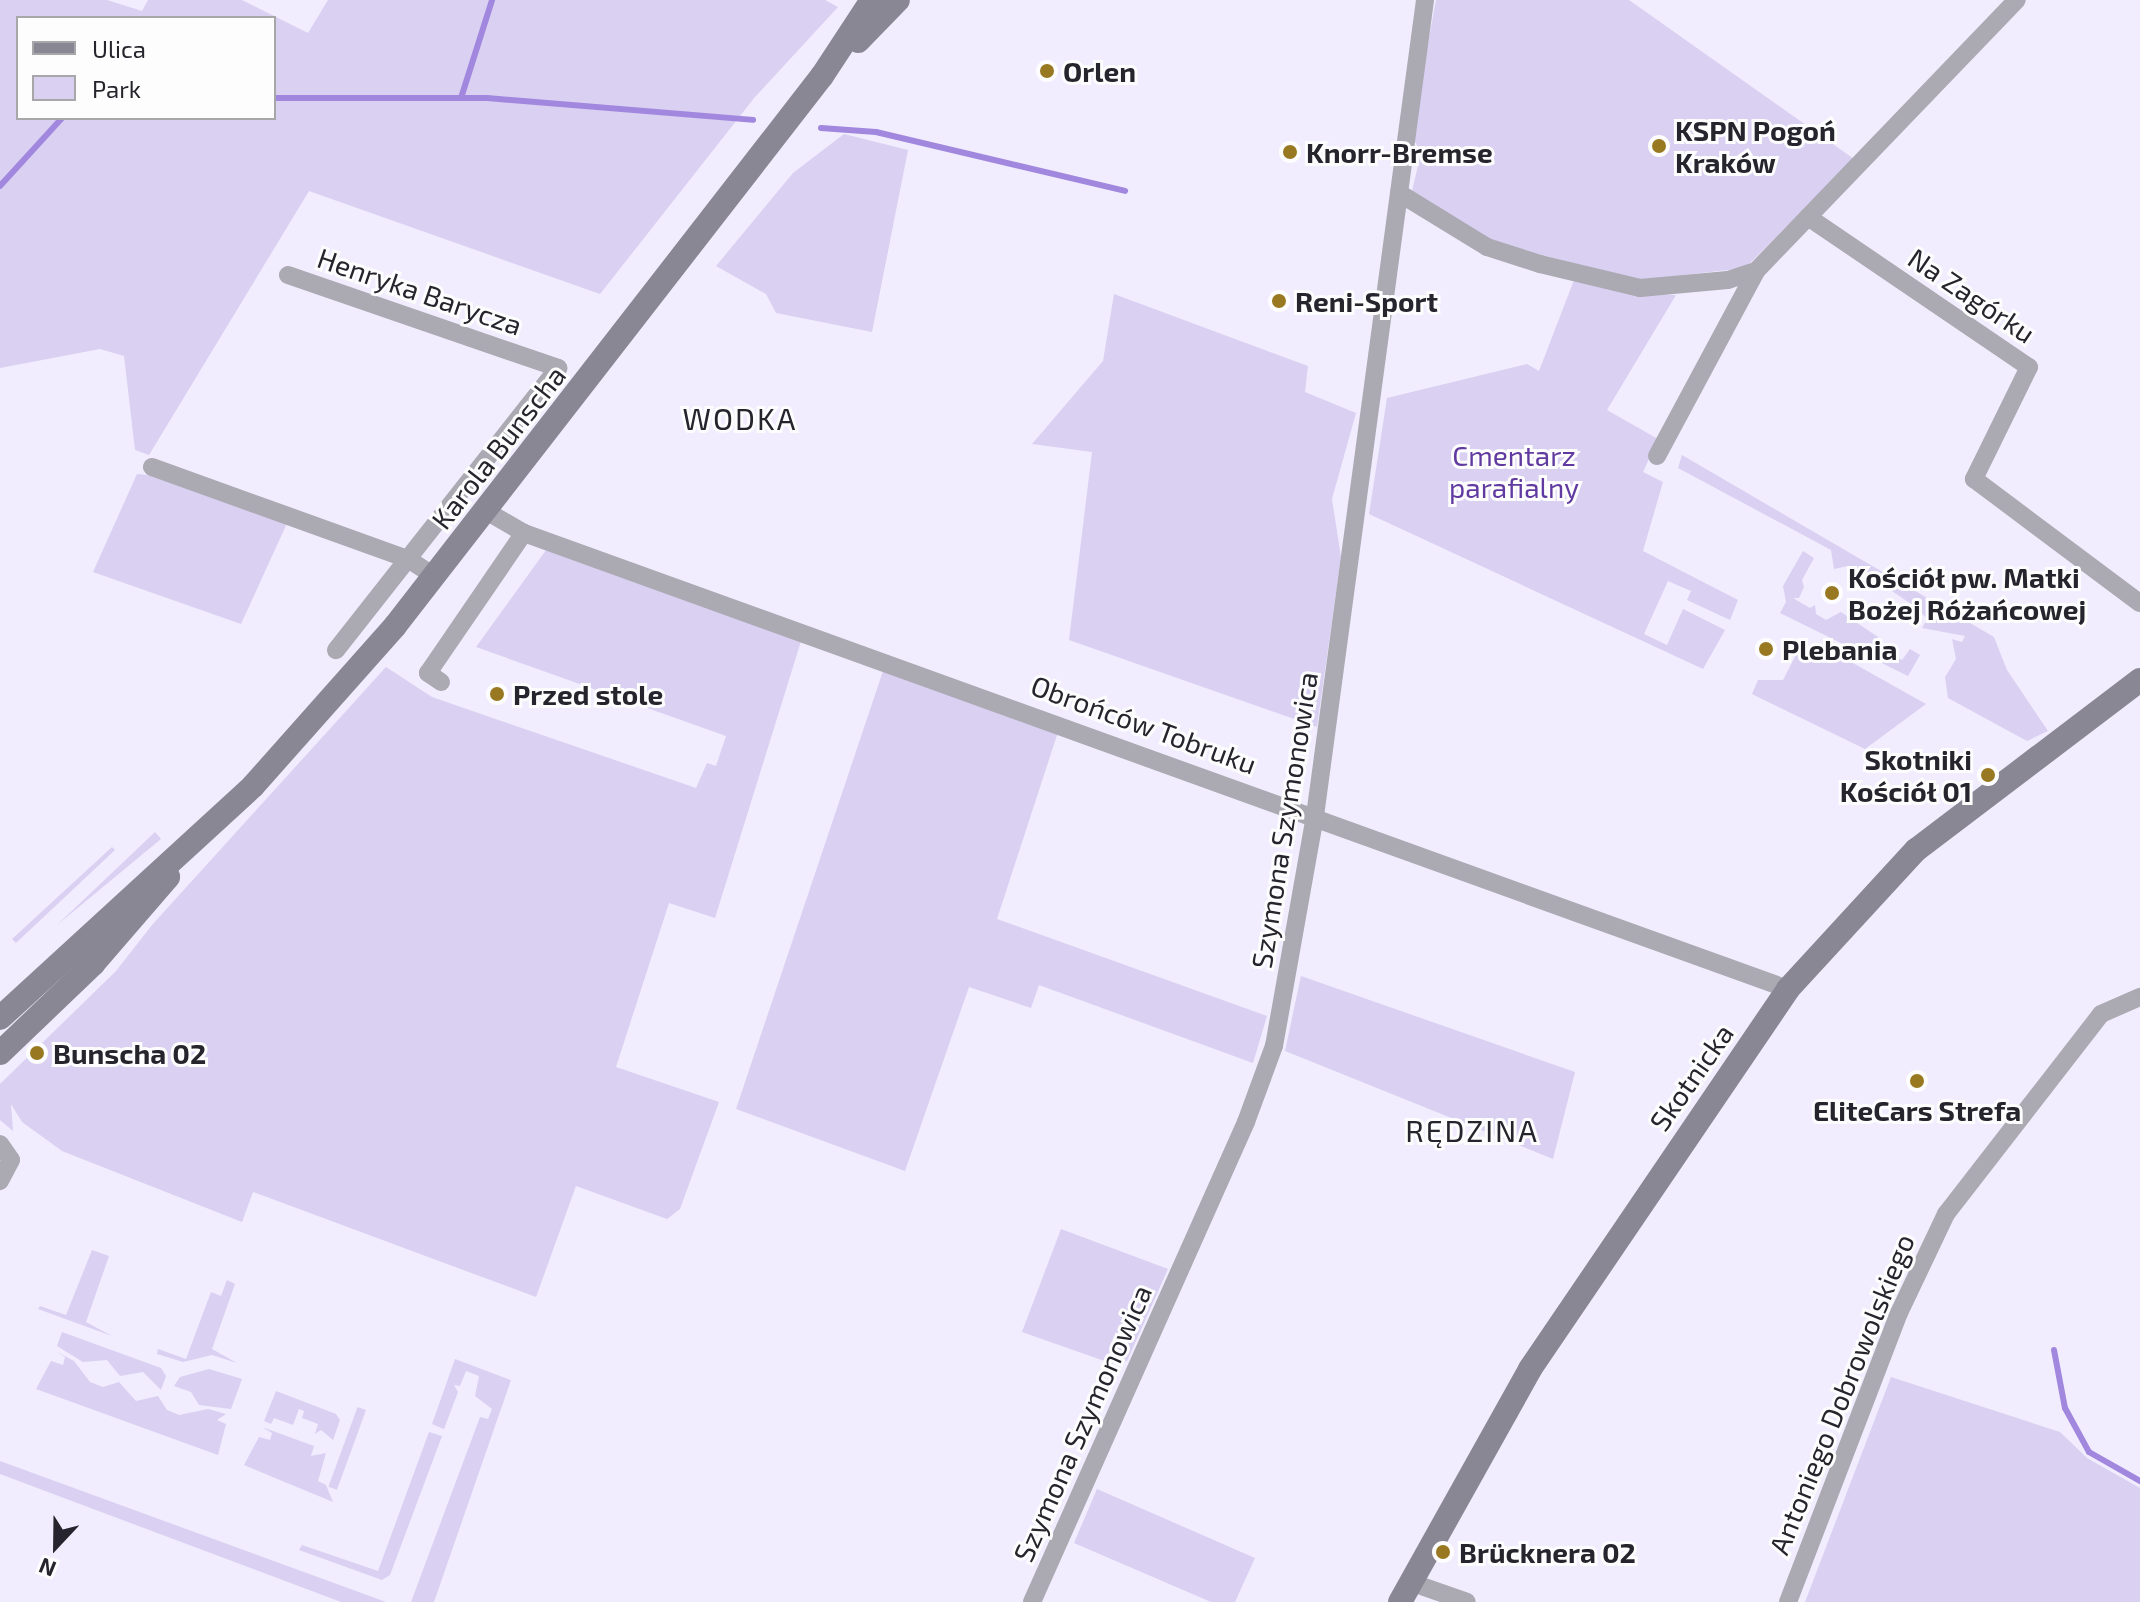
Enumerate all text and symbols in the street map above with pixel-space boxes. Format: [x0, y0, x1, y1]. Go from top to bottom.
legend [16, 16, 276, 120]
text: Ulica [92, 34, 146, 63]
place label: Orlen [1063, 54, 1136, 88]
marker: Orlen [1038, 62, 1056, 80]
text: Park [92, 74, 141, 103]
place label: KSPN Pogoń Kraków [1675, 113, 1836, 179]
place label: Knorr-Bremse [1306, 135, 1493, 169]
marker: KSPN Pogoń Kraków [1650, 137, 1668, 155]
marker: Knorr-Bremse [1281, 143, 1299, 161]
street label: Henryka Barycza [313, 240, 527, 342]
street label: Na Zagórku [1902, 240, 2042, 350]
place label: Reni-Sport [1295, 284, 1438, 318]
marker: Reni-Sport [1270, 292, 1288, 310]
street label: Karola Bunscha [424, 359, 572, 535]
district label: WODKA [683, 400, 797, 436]
park label: Cmentarz parafialny [1449, 438, 1579, 504]
place label: Kościół pw. Matki Bożej Różańcowej [1848, 560, 2086, 626]
marker: Kościół pw. Matki Bożej Różańcowej [1823, 584, 1841, 602]
place label: Plebania [1782, 632, 1897, 666]
marker: Plebania [1757, 640, 1775, 658]
street label: Obrońców Tobruku [1026, 667, 1262, 781]
street label: Szymona Szymonowica [1244, 669, 1324, 971]
place label: Przed stole [513, 677, 663, 711]
marker: Przed stole [488, 685, 506, 703]
place label: Skotniki Kościół 01 [1839, 742, 1972, 808]
marker: Skotniki Kościół 01 [1979, 766, 1997, 784]
street label: Skotnicka [1642, 1017, 1740, 1137]
place label: Bunscha 02 [53, 1036, 206, 1070]
marker: Bunscha 02 [28, 1044, 46, 1062]
marker: EliteCars Strefa [1908, 1072, 1926, 1090]
place label: EliteCars Strefa [1813, 1093, 2021, 1127]
district label: RĘDZINA [1405, 1112, 1539, 1148]
street label: Antoniego Dobrowolskiego [1761, 1229, 1921, 1559]
street label: Szymona Szymonowica [1006, 1279, 1158, 1567]
north arrow [16, 1506, 96, 1586]
place label: Brücknera 02 [1459, 1535, 1636, 1569]
marker: Brücknera 02 [1434, 1543, 1452, 1561]
text: N [35, 1553, 59, 1583]

